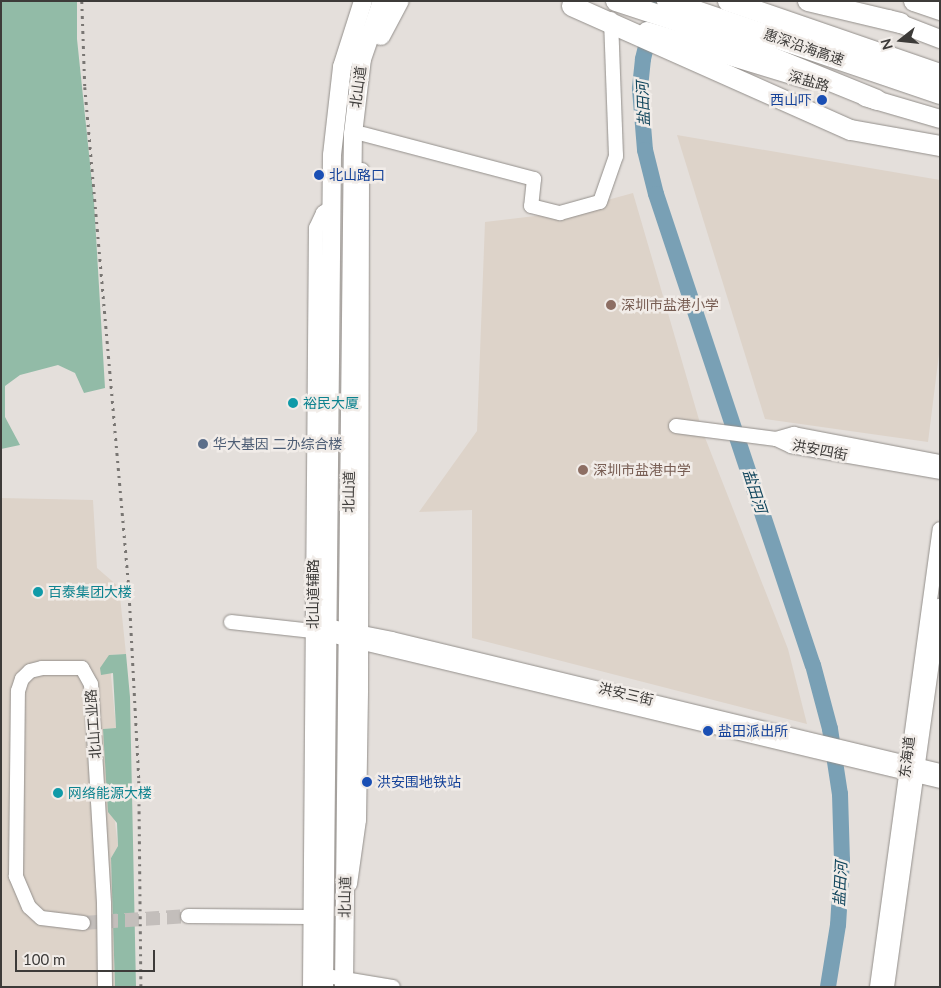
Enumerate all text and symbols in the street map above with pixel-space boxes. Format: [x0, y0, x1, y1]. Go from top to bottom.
north arrow [876, 15, 926, 65]
street label: 惠深沿海高速 [762, 25, 846, 69]
text: N [876, 37, 896, 52]
street label: 北山道 [347, 65, 369, 109]
street label: 深盐路 [786, 67, 832, 95]
water label: 盐田河 [633, 81, 653, 127]
place label: 西山吓 [770, 92, 812, 108]
marker: 西山吓 [816, 94, 828, 106]
place label: 北山路口 [329, 167, 385, 183]
marker: 北山路口 [313, 169, 325, 181]
place label: 深圳市盐港小学 [621, 297, 719, 313]
marker: 深圳市盐港小学 [605, 299, 617, 311]
place label: 裕民大厦 [303, 395, 359, 411]
marker: 裕民大厦 [287, 397, 299, 409]
place label: 华大基因 二办综合楼 [213, 436, 343, 452]
street label: 洪安四街 [791, 436, 849, 464]
marker: 华大基因 二办综合楼 [197, 438, 209, 450]
place label: 深圳市盐港中学 [593, 462, 691, 478]
marker: 深圳市盐港中学 [577, 464, 589, 476]
water label: 盐田河 [739, 467, 771, 515]
street label: 北山道 [340, 471, 358, 513]
street label: 北山道辅路 [305, 559, 321, 629]
place label: 百泰集团大楼 [48, 584, 132, 600]
marker: 百泰集团大楼 [32, 586, 44, 598]
street label: 洪安三街 [597, 680, 655, 708]
street label: 北山工业路 [82, 688, 104, 760]
place label: 盐田派出所 [718, 723, 788, 739]
marker: 盐田派出所 [702, 725, 714, 737]
street label: 东海道 [896, 735, 918, 779]
place label: 洪安围地铁站 [377, 774, 461, 790]
marker: 洪安围地铁站 [361, 776, 373, 788]
place label: 网络能源大楼 [68, 785, 152, 801]
marker: 网络能源大楼 [52, 787, 64, 799]
water label: 盐田河 [830, 861, 850, 907]
street label: 北山道 [336, 876, 354, 918]
scale bar [18, 940, 158, 972]
text: 100 m [23, 950, 65, 968]

